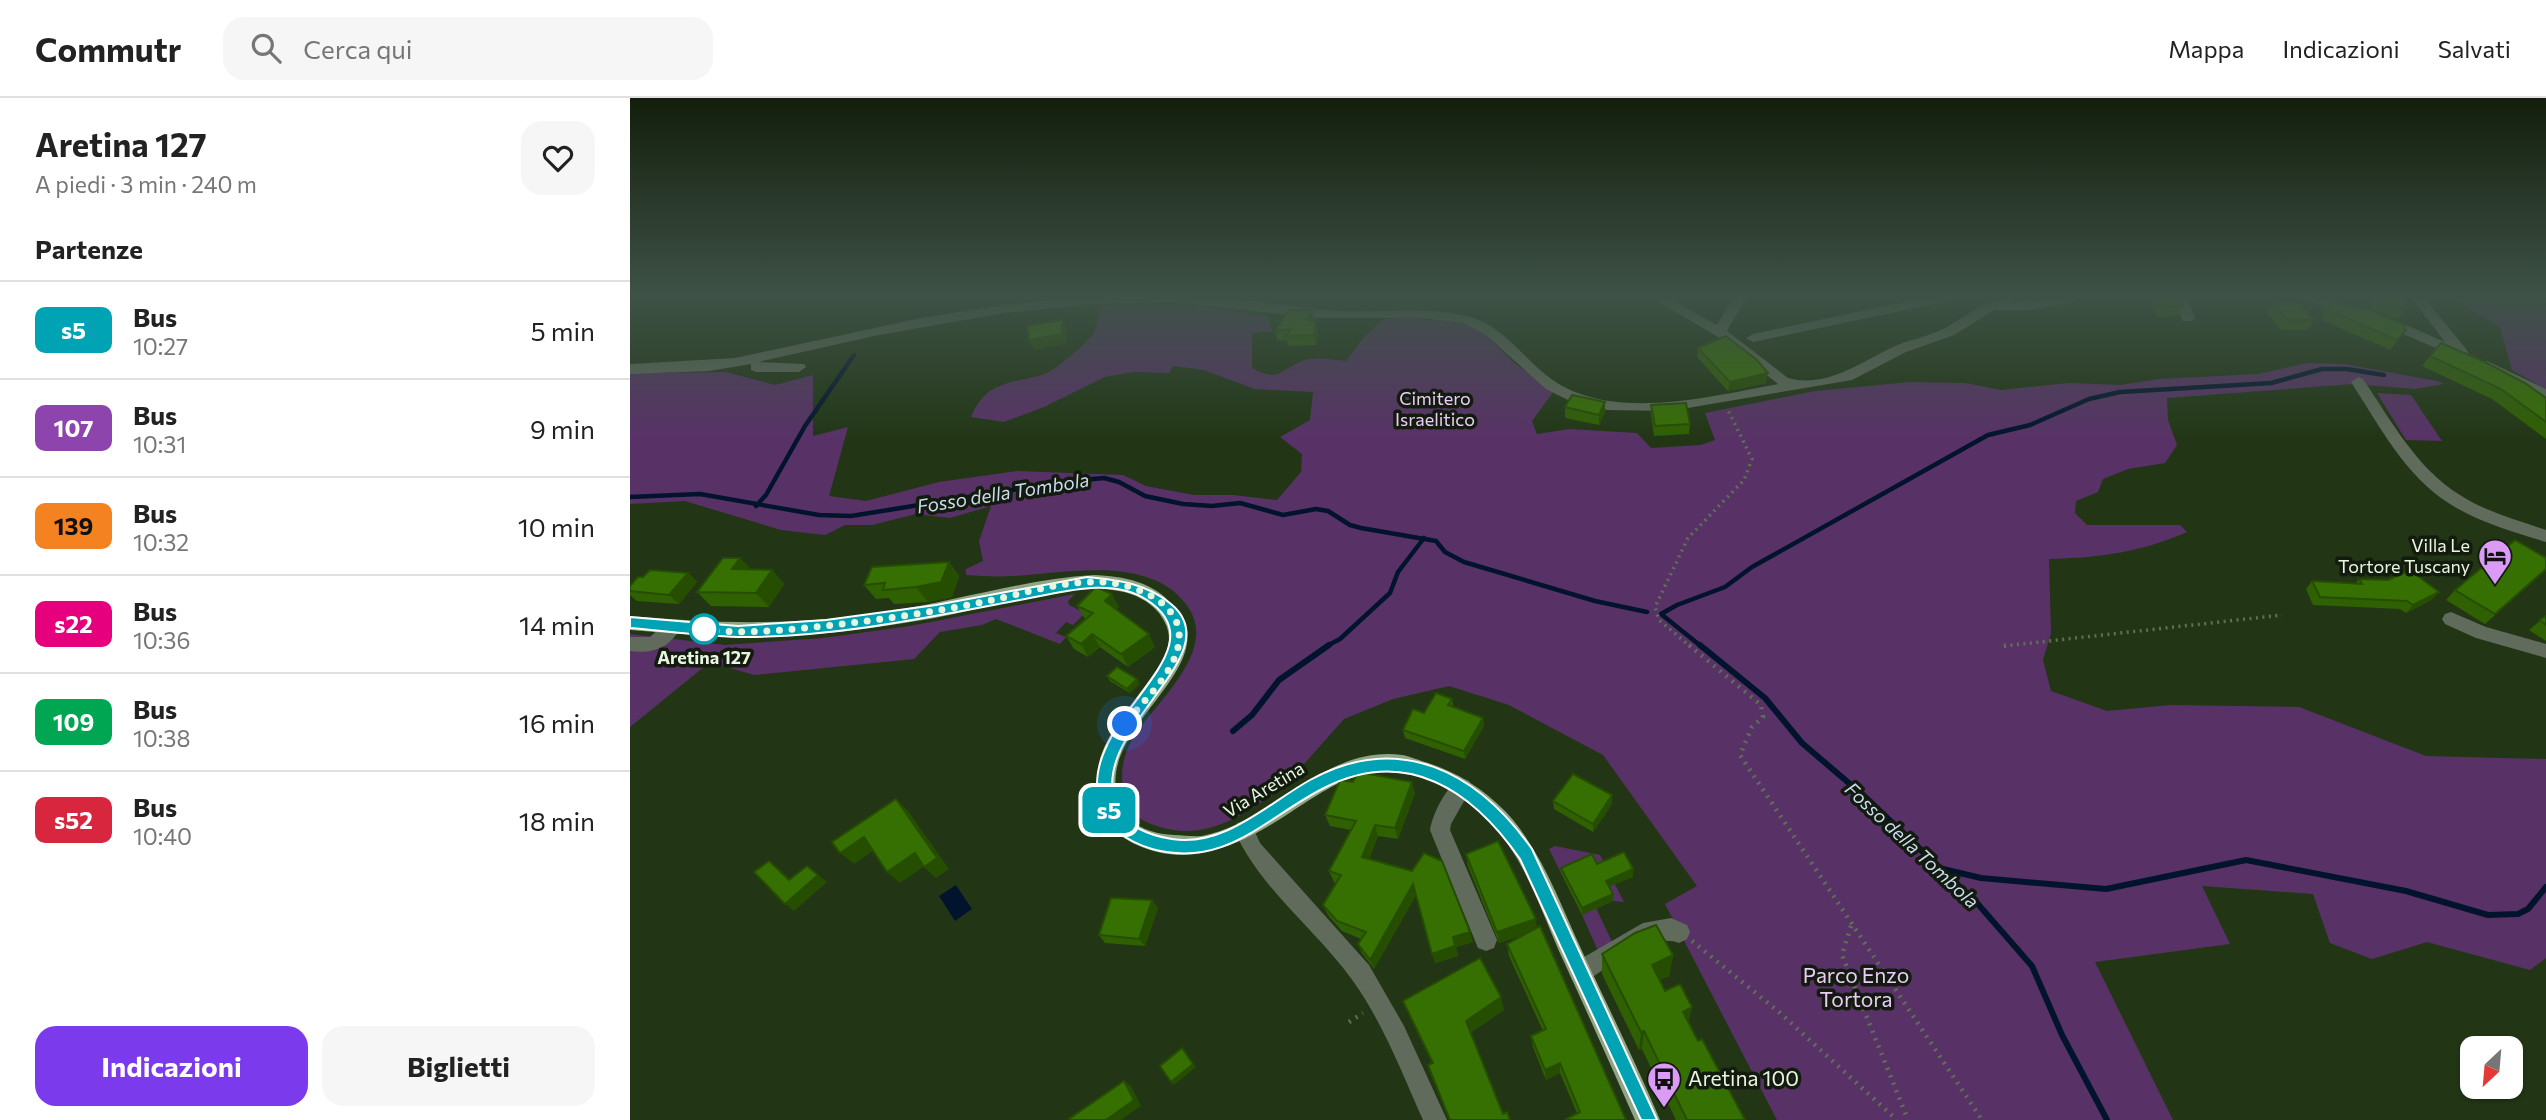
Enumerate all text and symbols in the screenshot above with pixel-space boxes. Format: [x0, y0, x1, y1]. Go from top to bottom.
search box [223, 17, 713, 80]
text: Commutr [35, 28, 181, 69]
icon: search [247, 29, 285, 67]
text: Cerca qui [303, 33, 413, 64]
text: Mappa [2168, 34, 2244, 63]
text: Indicazioni [2282, 34, 2400, 63]
text: Salvati [2438, 34, 2511, 63]
button: heart [521, 121, 595, 195]
text: Aretina 127 [35, 123, 207, 164]
text: A piedi · 3 min · 240 m [35, 170, 257, 198]
text: Partenze [35, 233, 143, 264]
text: Bus [133, 301, 177, 332]
text: s5 [61, 315, 86, 344]
text: 5 min [531, 315, 595, 346]
text: 10:27 [133, 332, 188, 360]
park label: Cimitero Israelitico [1395, 387, 1475, 430]
text: Bus [133, 399, 177, 430]
text: 107 [54, 413, 93, 442]
text: 9 min [530, 413, 595, 444]
text: 10:31 [133, 430, 186, 458]
water label: Fosso della Tombola [915, 468, 1091, 517]
text: Bus [133, 497, 177, 528]
text: 139 [54, 511, 93, 540]
text: 10 min [518, 511, 595, 542]
text: 10:32 [133, 528, 189, 556]
place label: Villa Le Tortore Tuscany [2338, 534, 2470, 577]
hotel icon: Villa Le Tortore Tuscany [2476, 537, 2514, 586]
text: Bus [133, 595, 177, 626]
text: s22 [54, 609, 93, 638]
text: 14 min [519, 609, 595, 640]
marker: Aretina 127 [689, 614, 719, 644]
text: 10:36 [133, 626, 190, 654]
place label: Aretina 127 [657, 646, 751, 668]
text: Bus [133, 693, 177, 724]
your location [1107, 706, 1142, 741]
text: 109 [53, 707, 94, 736]
text: 16 min [519, 707, 595, 738]
text: 10:38 [133, 724, 190, 752]
street label: Via Aretina [1219, 756, 1308, 822]
water label: Fosso della Tombola [1841, 777, 1984, 912]
line badge: s5 [1078, 787, 1140, 833]
text: Bus [133, 791, 177, 822]
text: s5 [1096, 795, 1122, 824]
text: s52 [54, 805, 93, 834]
text: 18 min [519, 805, 595, 836]
text: 10:40 [133, 822, 192, 850]
park label: Parco Enzo Tortora [1803, 962, 1909, 1011]
button: Indicazioni [35, 1026, 308, 1106]
button: Biglietti [322, 1026, 595, 1106]
north arrow [2460, 1036, 2524, 1099]
map controls [2460, 1036, 2523, 1099]
bus stop icon: Aretina 100 [1645, 1060, 1683, 1109]
place label: Aretina 100 [1688, 1065, 1799, 1090]

